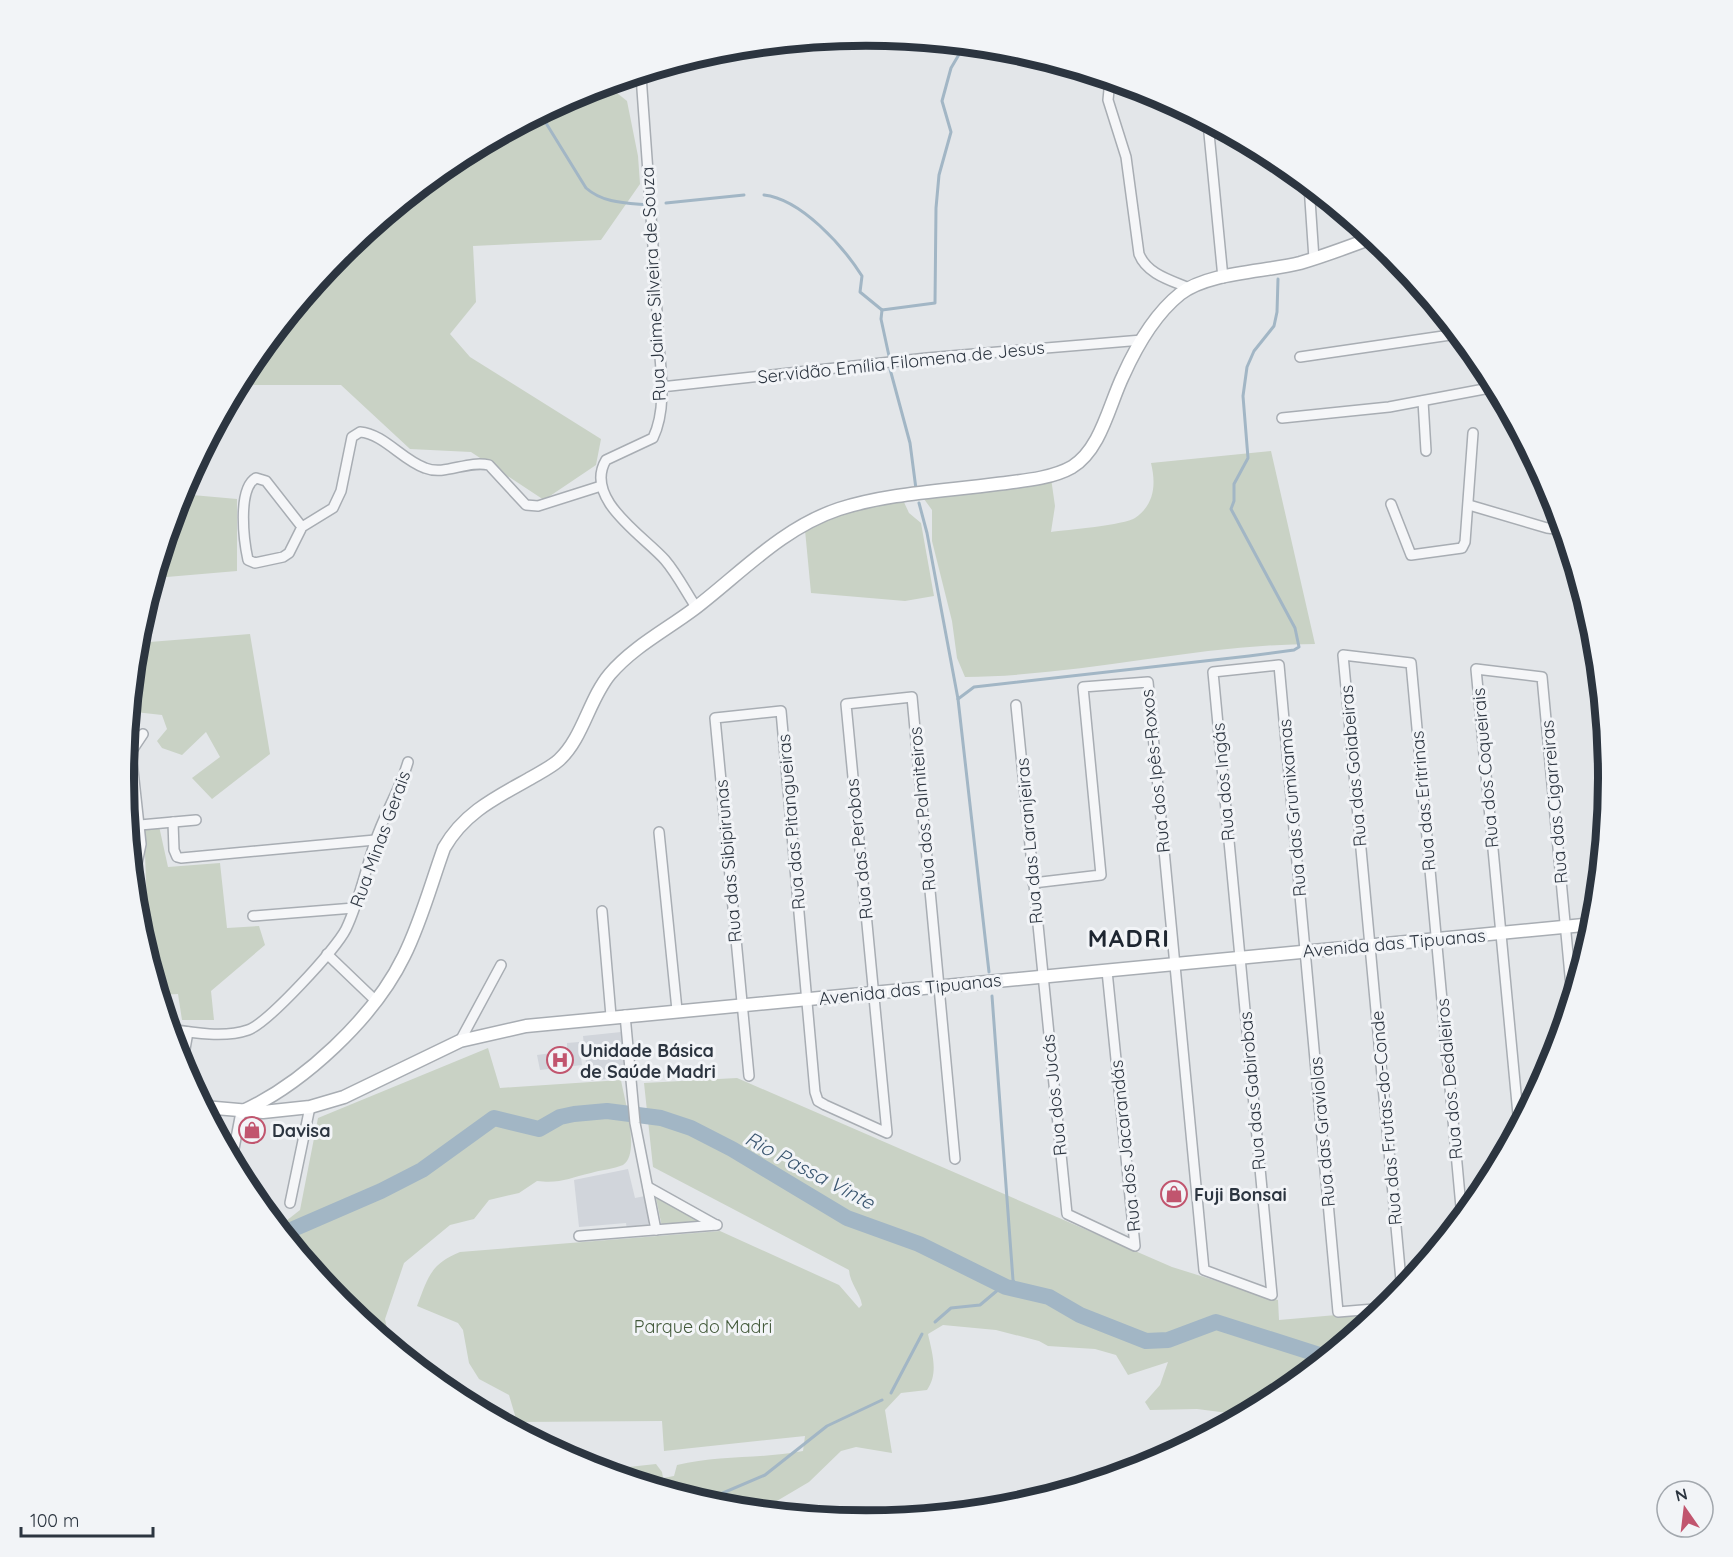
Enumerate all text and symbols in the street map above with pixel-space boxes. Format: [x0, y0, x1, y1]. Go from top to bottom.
street label: Rua Jaime Silveira de Souza [635, 166, 671, 402]
street label: Servidão Emília Filomena de Jesus [756, 335, 1046, 389]
street label: Rua das Goiabeiras [1334, 684, 1372, 848]
street label: Rua dos Coqueirais [1467, 687, 1503, 849]
street label: Rua dos Ipês-Roxos [1135, 688, 1175, 854]
street label: Rua das Grumixamas [1273, 718, 1311, 898]
street label: Rua das Cigarreiras [1535, 719, 1573, 885]
street label: Rua dos Ingás [1206, 722, 1240, 842]
street label: Rua dos Palmiteiros [903, 726, 941, 892]
street label: Rua das Eritrinas [1405, 730, 1441, 872]
street label: Rua das Pitangueiras [772, 733, 810, 911]
street label: Rua das Laranjeiras [1010, 757, 1048, 925]
street label: Rua Minas Gerais [345, 767, 415, 911]
street label: Rua das Perobas [840, 777, 878, 921]
street label: Rua das Sibipirunas [709, 779, 747, 943]
district label: MADRI [1088, 923, 1170, 953]
street label: Avenida das Tipuanas [1302, 924, 1486, 962]
street label: Avenida das Tipuanas [818, 968, 1002, 1010]
street label: Rua dos Dedaleiros [1430, 997, 1468, 1161]
street label: Rua das Frutas-do-Conde [1365, 1010, 1407, 1226]
street label: Rua das Gabirobas [1234, 1011, 1270, 1171]
street label: Rua dos Jucás [1036, 1033, 1072, 1157]
place label: Unidade Básica de Saúde Madri [580, 1039, 716, 1083]
hospital icon: Unidade Básica de Saúde Madri [545, 1045, 575, 1075]
street label: Rua das Graviolas [1304, 1056, 1340, 1208]
street label: Rua dos Jacarandás [1105, 1059, 1145, 1233]
shop icon: Davisa [237, 1115, 267, 1145]
place label: Davisa [272, 1119, 330, 1142]
water label: Rio Passa Vinte [741, 1125, 880, 1215]
shop icon: Fuji Bonsai [1159, 1179, 1189, 1209]
place label: Fuji Bonsai [1194, 1183, 1287, 1206]
park label: Parque do Madri [634, 1315, 772, 1338]
north arrow [1655, 1479, 1715, 1539]
text: N [1673, 1483, 1689, 1506]
scale bar [21, 1500, 153, 1538]
text: 100 m [30, 1509, 79, 1532]

